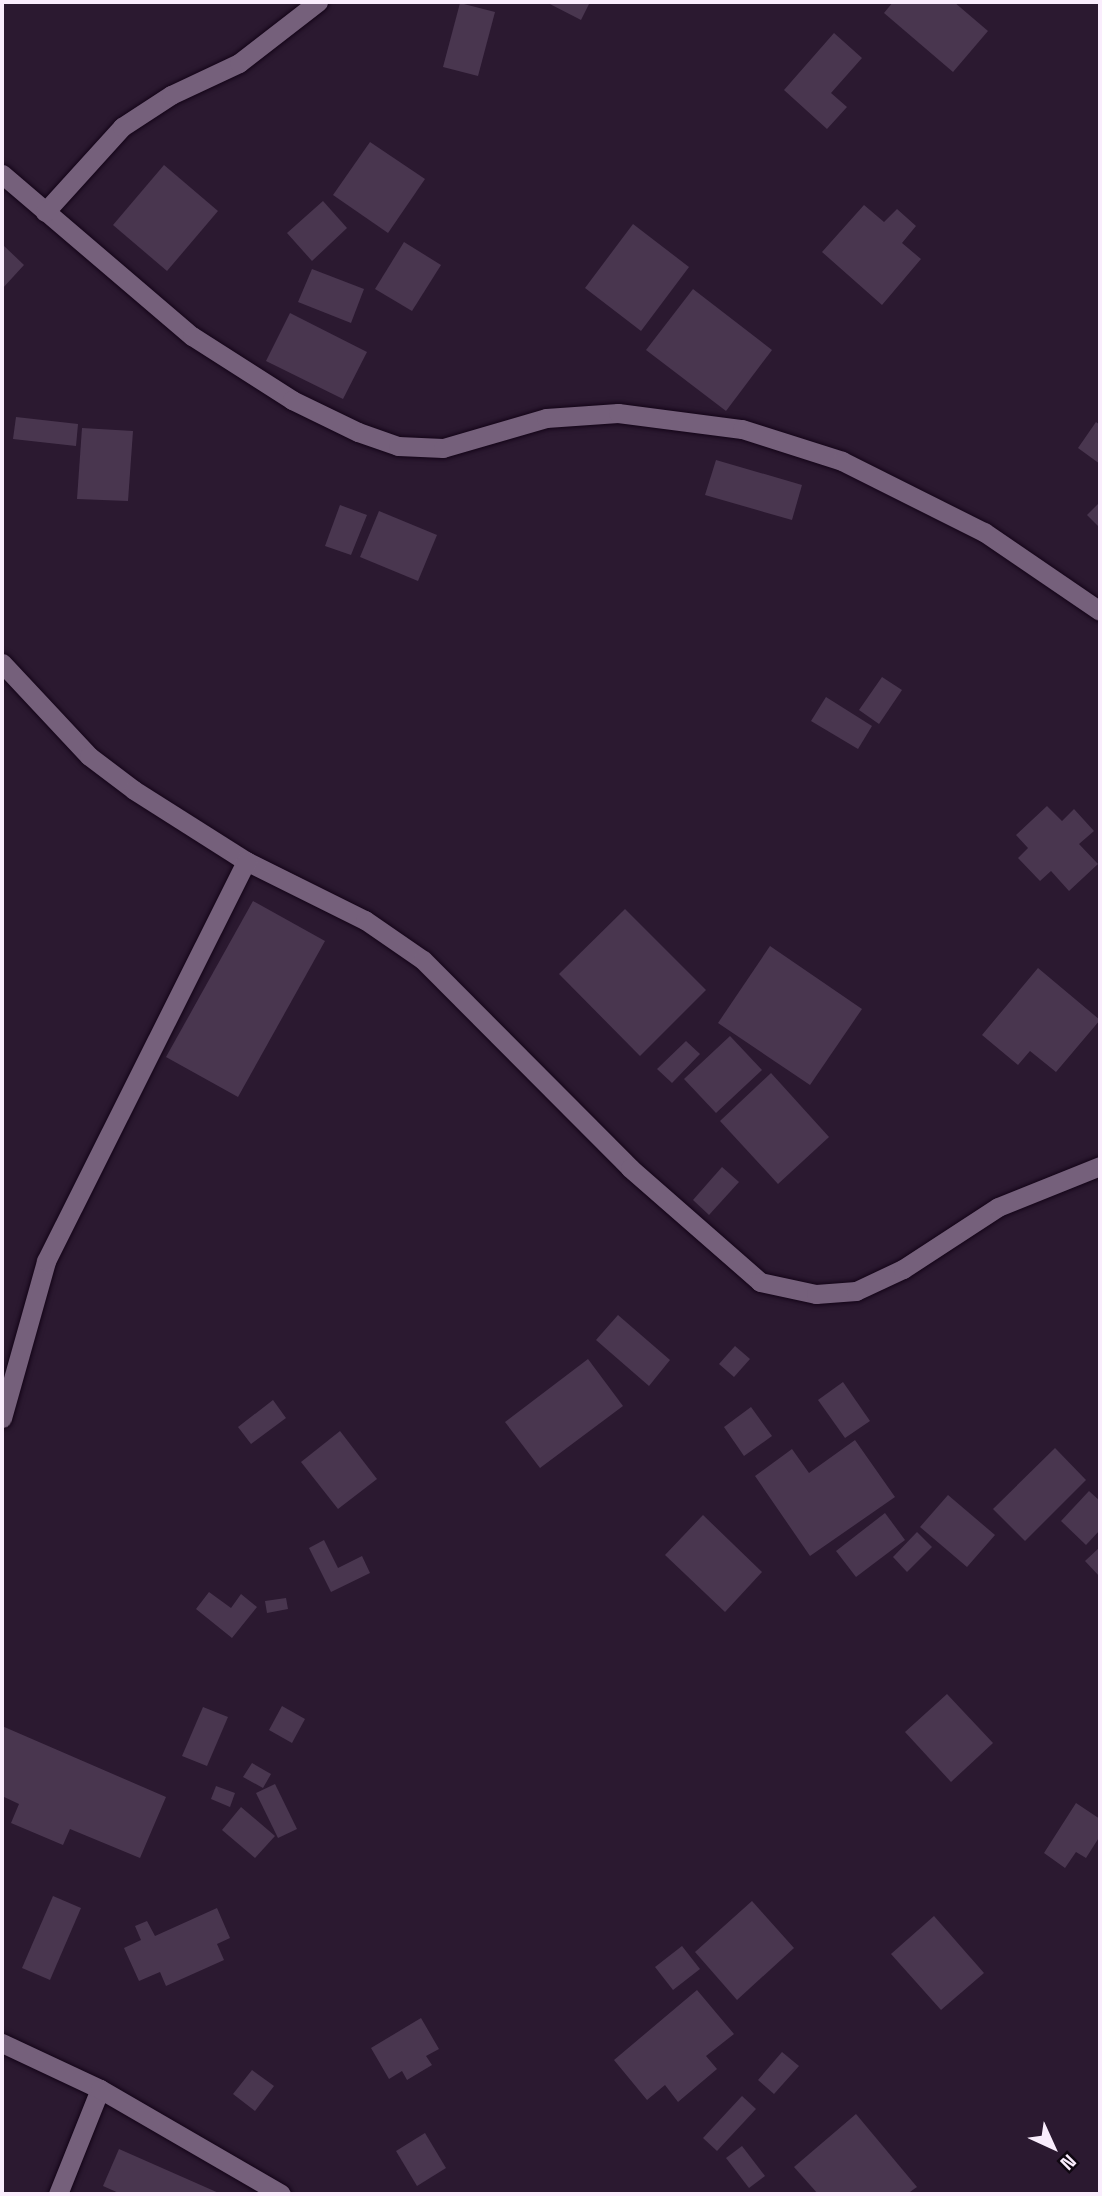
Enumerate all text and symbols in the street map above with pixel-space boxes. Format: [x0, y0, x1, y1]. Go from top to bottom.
north arrow [1018, 2112, 1088, 2182]
text: N [1055, 2149, 1082, 2176]

